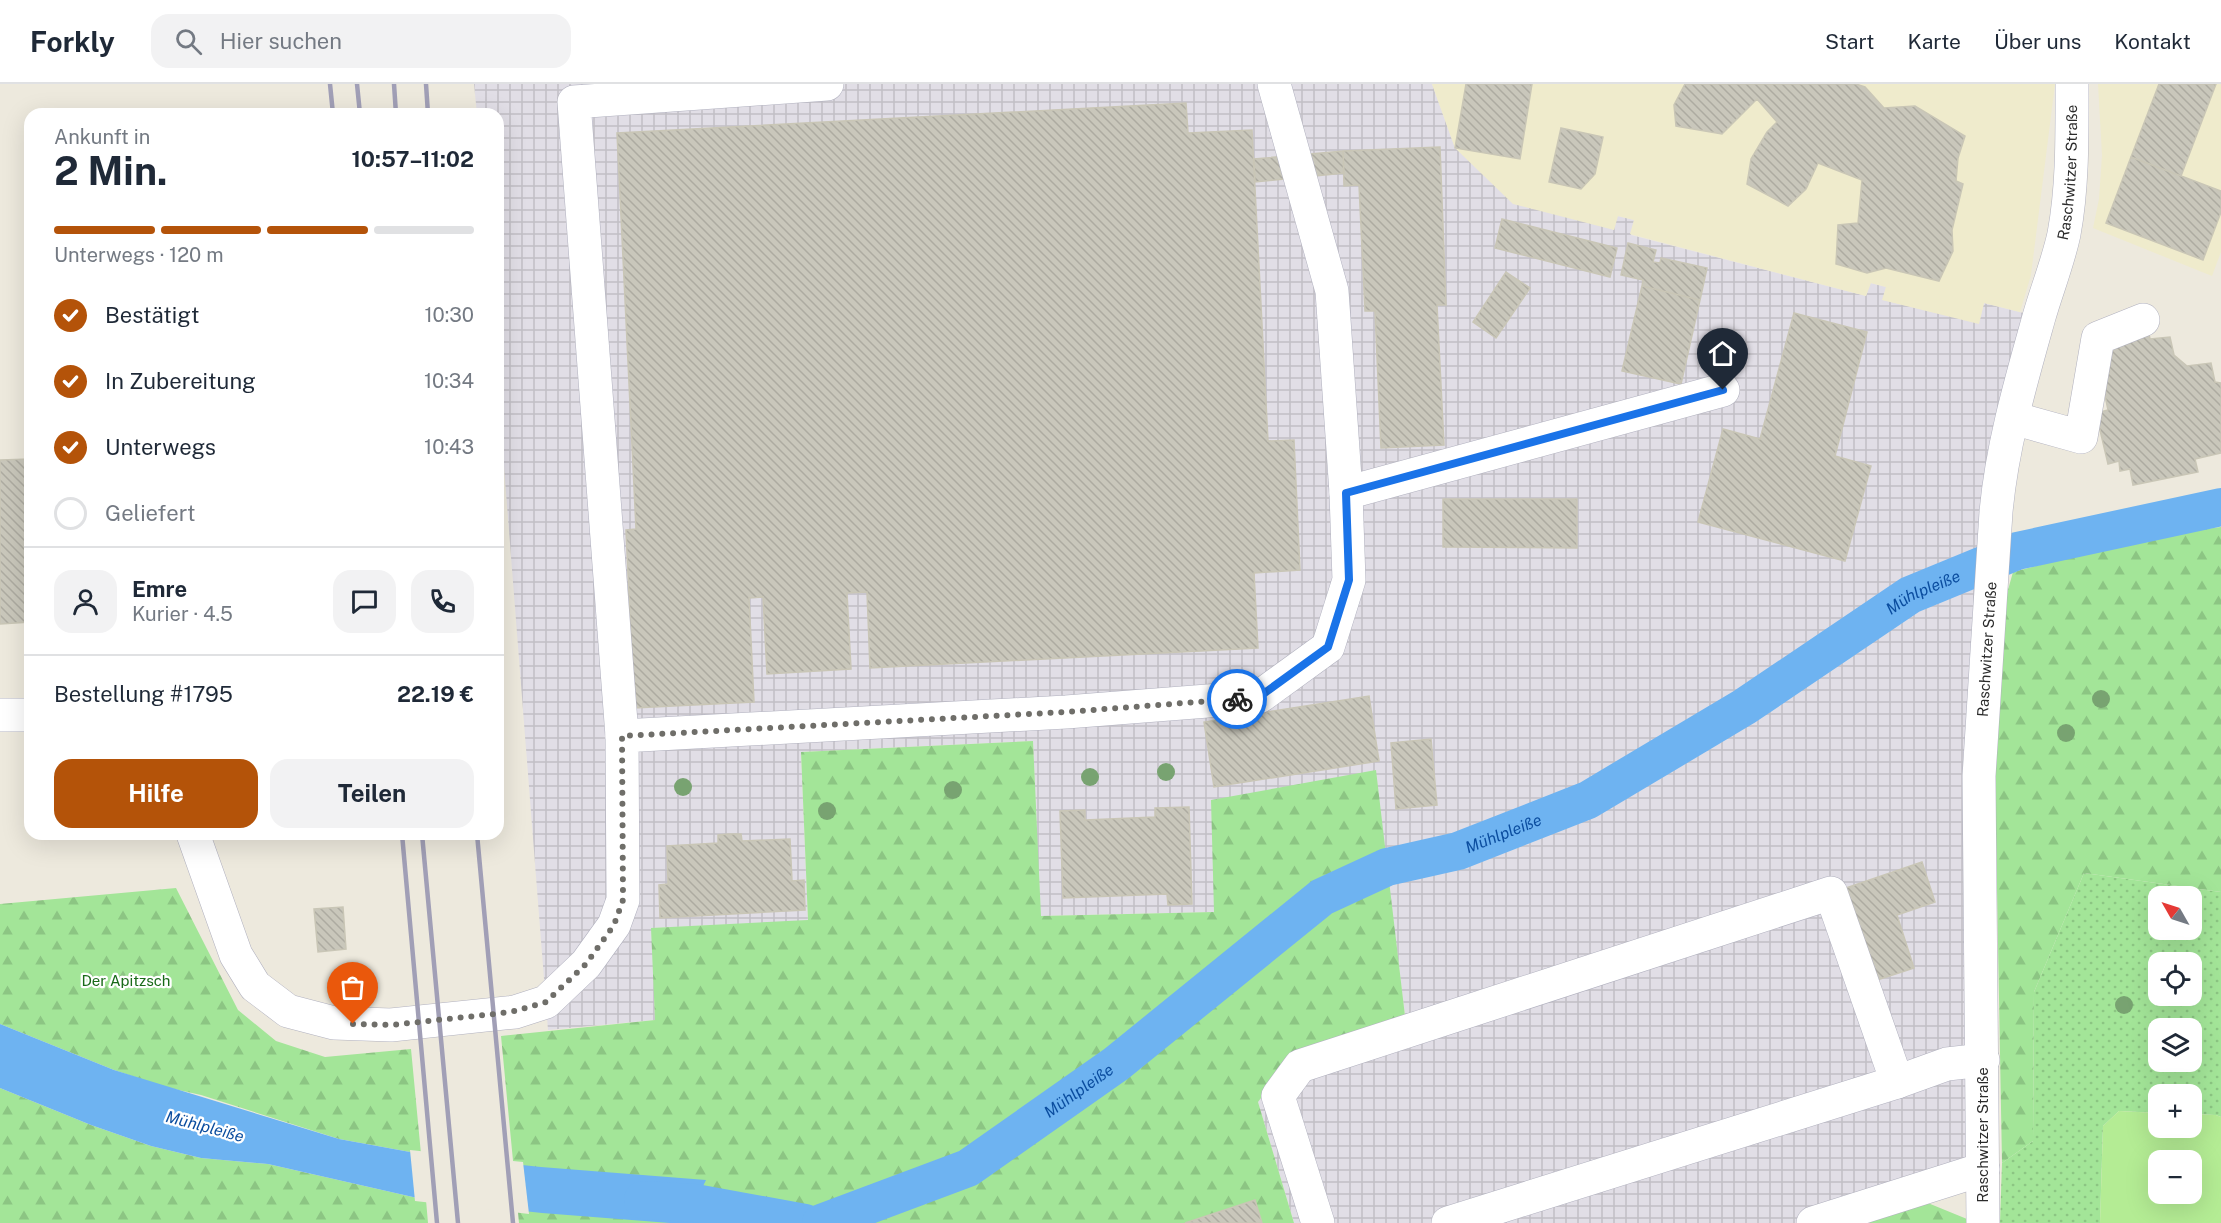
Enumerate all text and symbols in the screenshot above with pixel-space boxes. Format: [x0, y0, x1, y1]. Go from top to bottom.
search box [151, 14, 571, 68]
text: Forkly [30, 25, 115, 58]
icon: search [172, 25, 205, 58]
text: Hier suchen [220, 28, 342, 54]
text: Start [1825, 29, 1874, 54]
text: Karte [1907, 29, 1961, 54]
text: Über uns [1994, 29, 2081, 54]
text: Kontakt [2114, 29, 2191, 54]
street label: Raschwitzer Straße [2054, 105, 2080, 242]
text: Ankunft in [54, 125, 150, 149]
text: 10:57–11:02 [351, 146, 474, 172]
text: 2 Min. [54, 148, 168, 194]
text: Unterwegs · 120 m [54, 243, 223, 267]
icon: check [54, 299, 87, 332]
text: Bestätigt [105, 302, 200, 328]
text: 10:30 [424, 303, 474, 327]
pin [1697, 328, 1748, 390]
icon: home [1706, 337, 1739, 370]
icon: check [54, 365, 87, 398]
text: In Zubereitung [105, 368, 256, 394]
text: 10:34 [424, 369, 474, 393]
icon: check [54, 431, 87, 464]
text: Unterwegs [105, 434, 216, 460]
text: 10:43 [424, 435, 474, 459]
text: Geliefert [105, 500, 195, 526]
water label: Mühlpleiße [1882, 566, 1963, 618]
button: person [54, 570, 117, 633]
button: chat [333, 570, 396, 633]
button: phone [411, 570, 474, 633]
text: Emre [132, 576, 187, 602]
street label: Raschwitzer Straße [1974, 581, 1999, 717]
text: Kurier · 4.5 [132, 602, 233, 626]
courier [1207, 669, 1267, 729]
text: Bestellung #1795 [54, 681, 233, 707]
text: 22.19 € [397, 681, 474, 707]
icon: bike [1221, 683, 1254, 716]
button: Hilfe [54, 759, 258, 828]
button: Teilen [270, 759, 474, 828]
water label: Mühlpleiße [1463, 810, 1545, 857]
north arrow [2148, 886, 2202, 940]
map controls [2148, 886, 2202, 1204]
button: locate [2148, 952, 2202, 1006]
pin [327, 962, 378, 1024]
icon: bag [336, 971, 369, 1004]
park label: Der Apitzsch [81, 972, 171, 989]
button: layers [2148, 1018, 2202, 1072]
water label: Mühlpleiße [1040, 1060, 1117, 1122]
street label: Raschwitzer Straße [1974, 1067, 1991, 1203]
button: + [2148, 1084, 2202, 1138]
water label: Mühlpleiße [164, 1107, 246, 1146]
button: − [2148, 1150, 2202, 1204]

